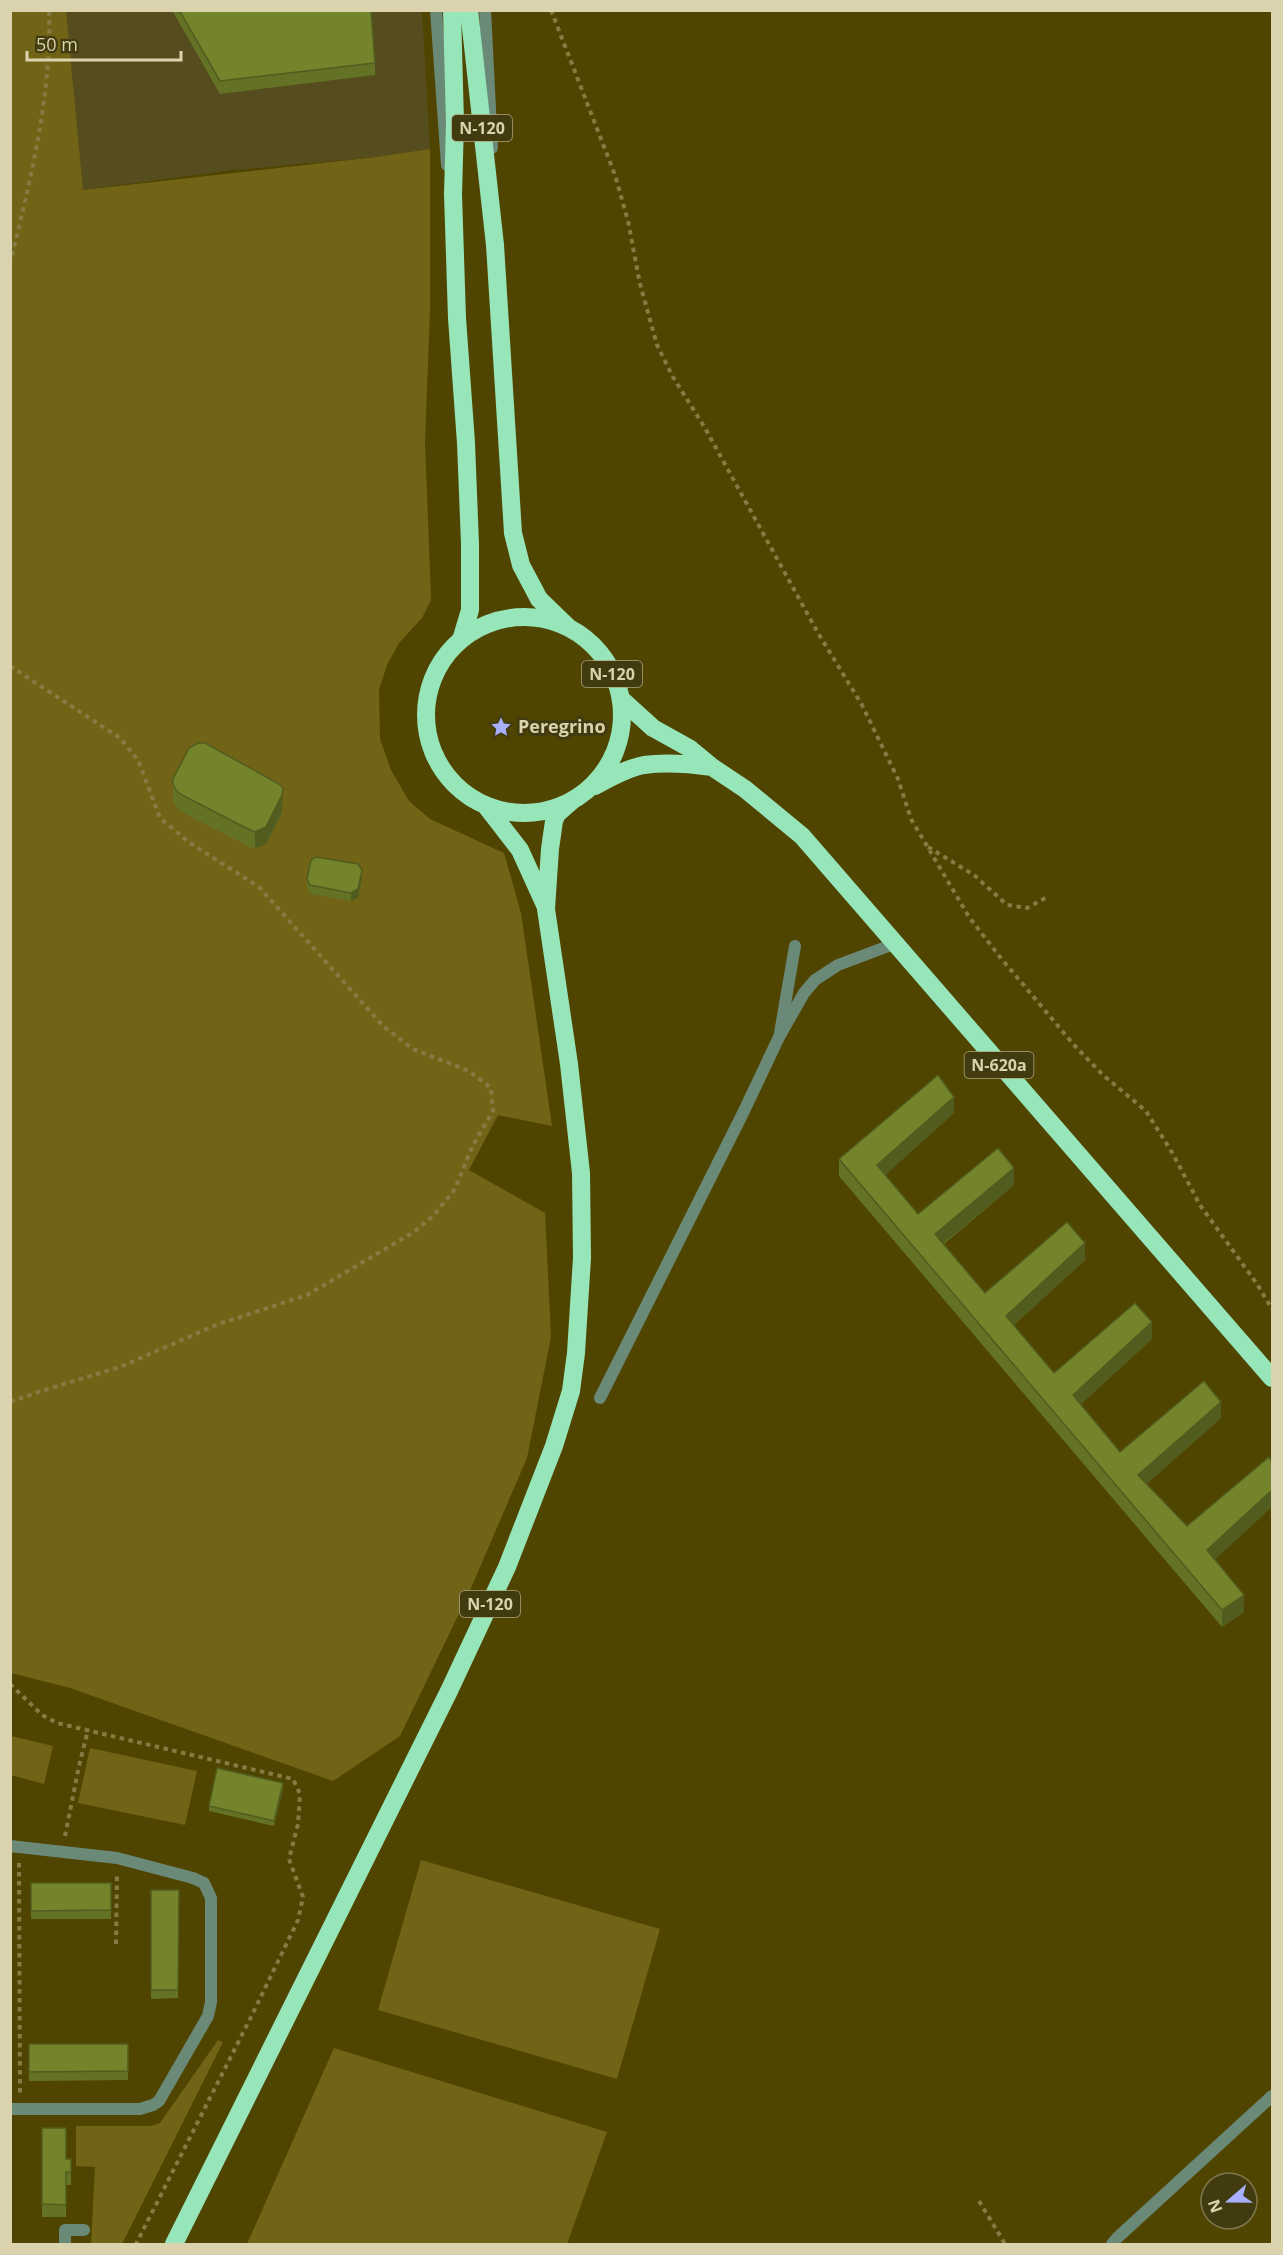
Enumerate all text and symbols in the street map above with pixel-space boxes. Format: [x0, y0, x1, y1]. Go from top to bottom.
scale bar [27, 24, 182, 62]
text: 50 m [36, 32, 78, 56]
road number: N-120 [452, 115, 512, 141]
road number: N-120 [582, 661, 642, 687]
place label: Peregrino [518, 714, 606, 738]
place icon: Peregrino [489, 715, 513, 739]
road number: N-620a [964, 1052, 1034, 1078]
road number: N-120 [460, 1591, 520, 1617]
north arrow [1199, 2171, 1259, 2231]
text: N [1202, 2196, 1227, 2216]

